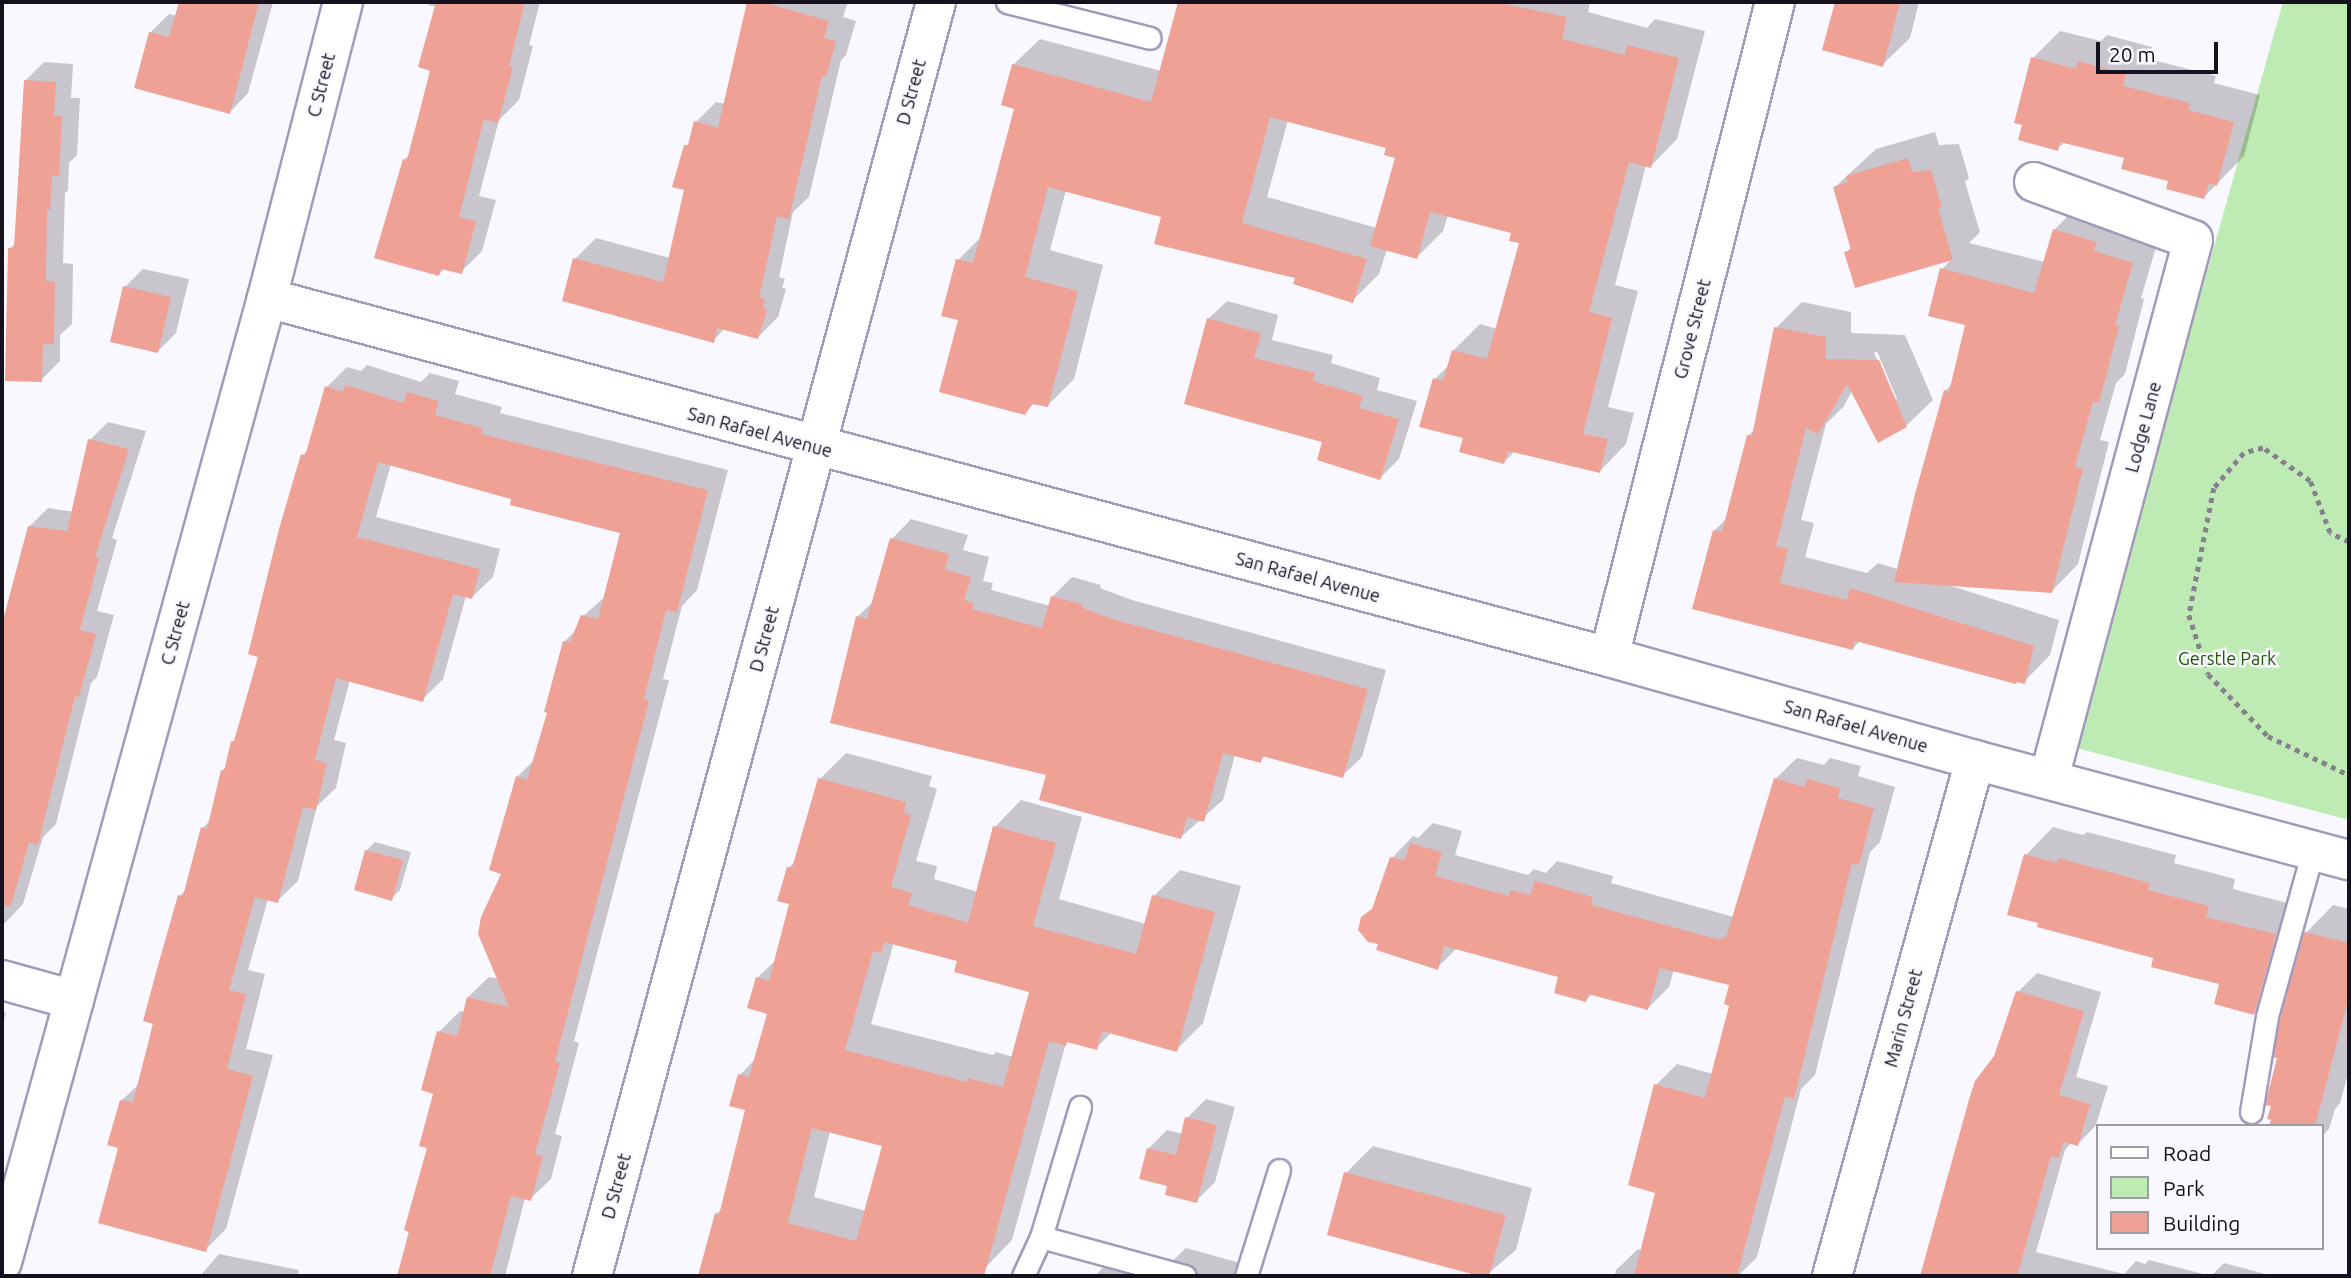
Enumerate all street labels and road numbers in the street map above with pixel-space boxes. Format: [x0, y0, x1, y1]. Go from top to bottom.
street label: C Street [303, 51, 339, 119]
street label: D Street [892, 57, 930, 127]
street label: Grove Street [1669, 277, 1715, 381]
street label: Lodge Lane [2120, 379, 2166, 475]
street label: San Rafael Avenue [685, 402, 835, 462]
street label: San Rafael Avenue [1233, 547, 1383, 607]
street label: C Street [156, 599, 194, 667]
street label: D Street [745, 604, 783, 674]
street label: San Rafael Avenue [1781, 695, 1931, 757]
street label: Marin Street [1880, 967, 1926, 1069]
street label: D Street [597, 1151, 635, 1221]

